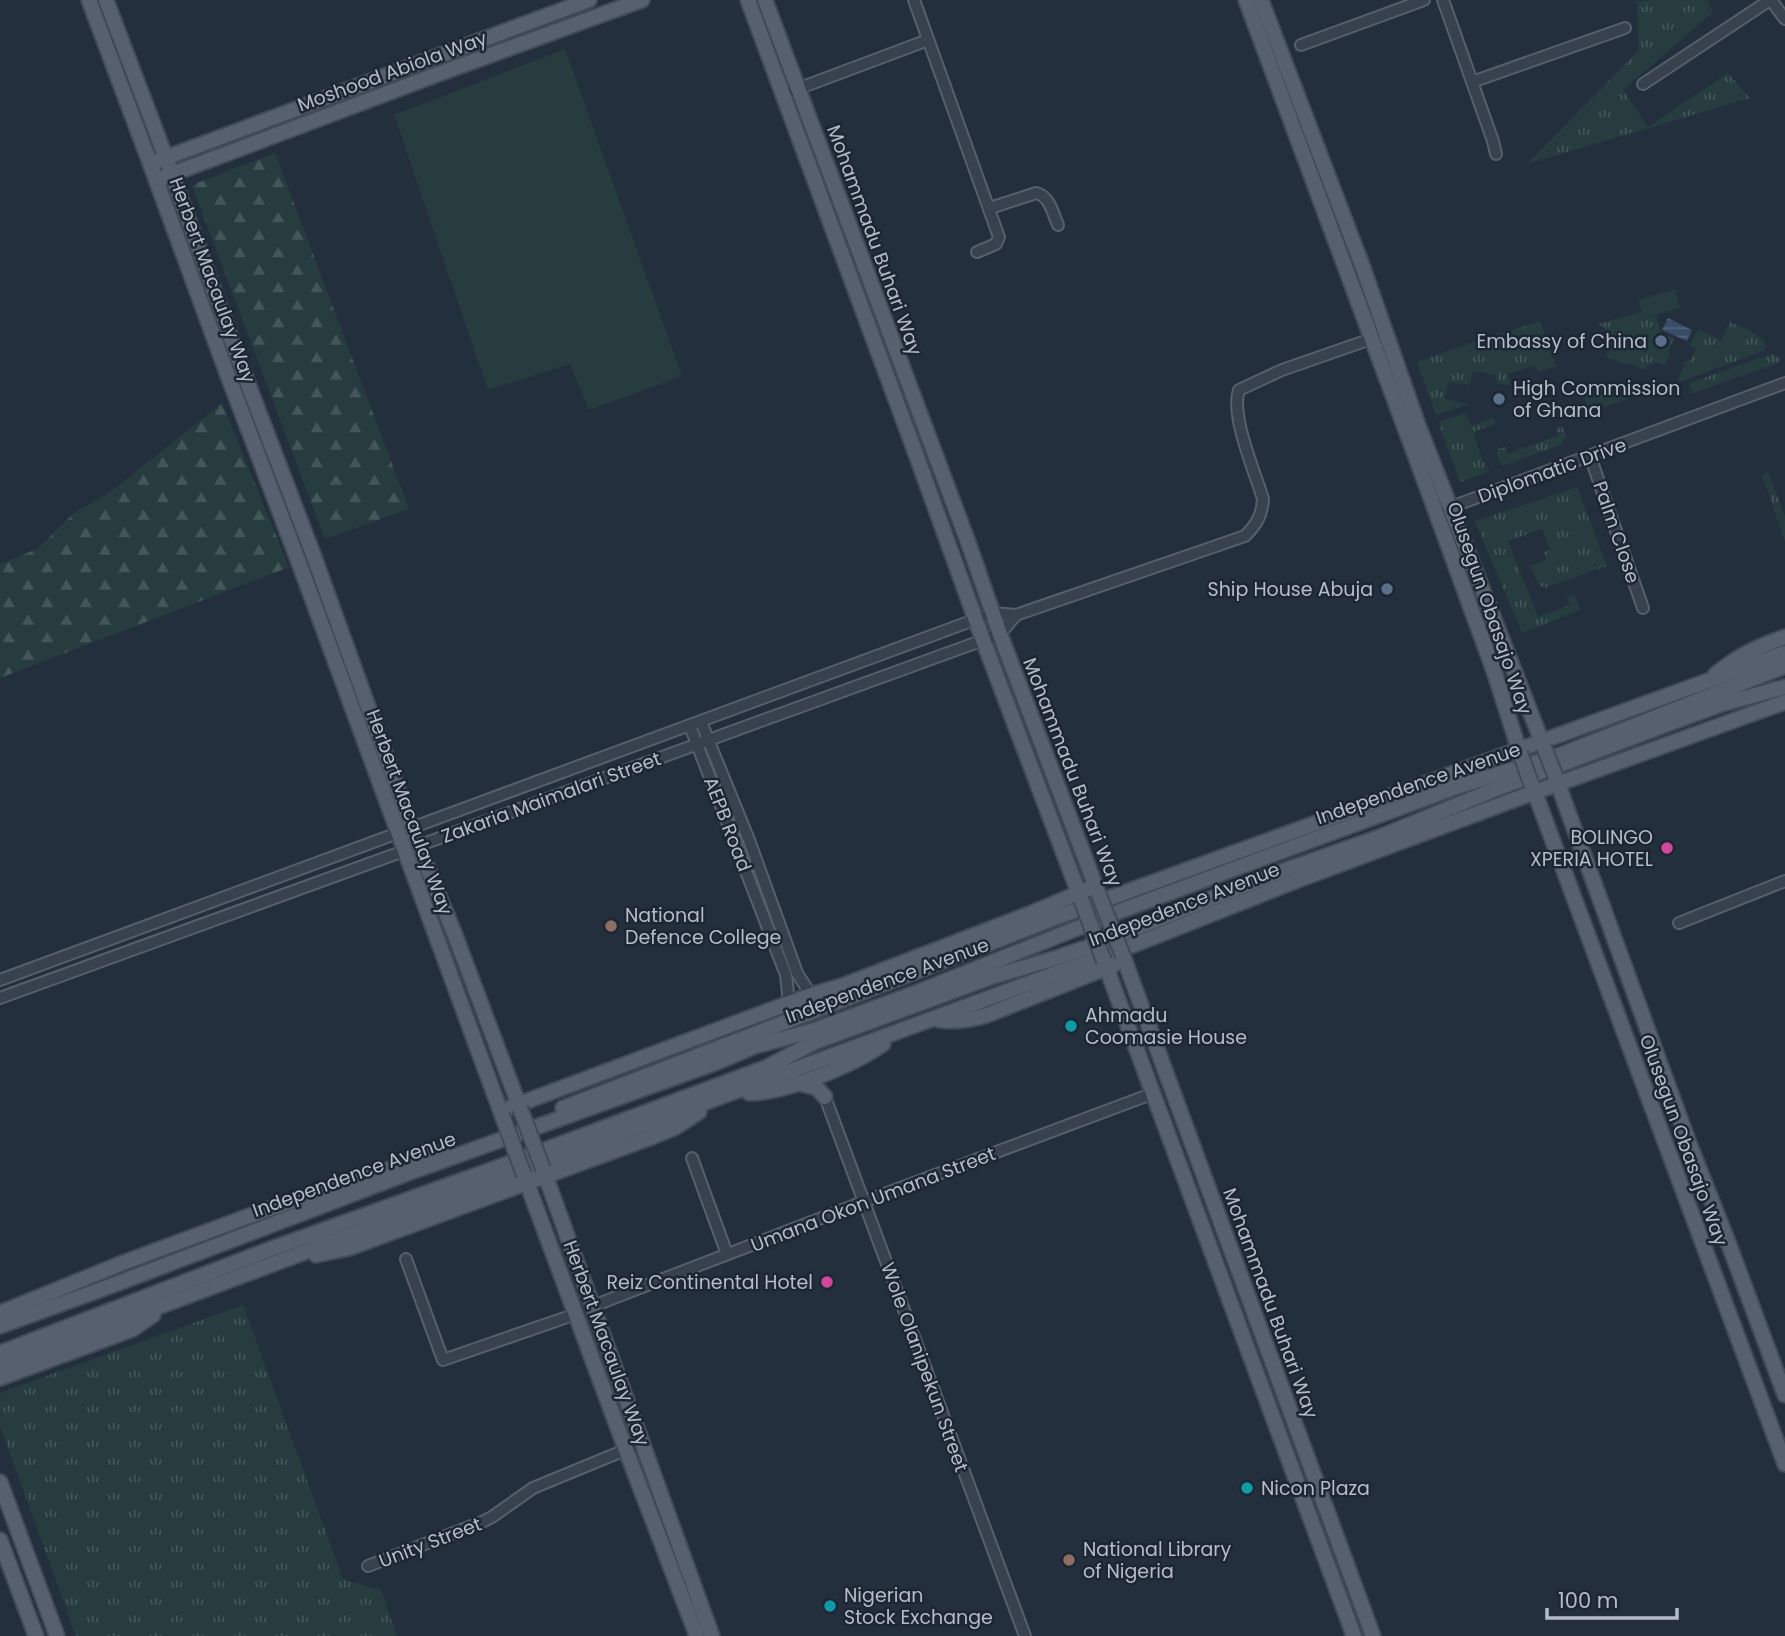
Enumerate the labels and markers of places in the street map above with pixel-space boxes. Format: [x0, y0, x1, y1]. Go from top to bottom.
place label: Embassy of China [1476, 328, 1647, 355]
marker: Embassy of China [1653, 333, 1669, 349]
place label: High Commission of Ghana [1513, 375, 1680, 424]
marker: High Commission of Ghana [1491, 391, 1507, 407]
place label: Ship House Abuja [1207, 576, 1373, 603]
marker: Ship House Abuja [1379, 581, 1395, 597]
place label: BOLINGO XPERIA HOTEL [1530, 824, 1653, 873]
marker: BOLINGO XPERIA HOTEL [1659, 840, 1675, 856]
place label: National Defence College [625, 902, 781, 951]
marker: National Defence College [603, 918, 619, 934]
place label: Ahmadu Coomasie House [1085, 1002, 1247, 1051]
marker: Ahmadu Coomasie House [1063, 1018, 1079, 1034]
place label: Reiz Continental Hotel [606, 1269, 813, 1296]
marker: Reiz Continental Hotel [819, 1274, 835, 1290]
place label: Nicon Plaza [1261, 1475, 1370, 1502]
marker: Nicon Plaza [1239, 1480, 1255, 1496]
place label: National Library of Nigeria [1083, 1536, 1231, 1585]
marker: National Library of Nigeria [1061, 1552, 1077, 1568]
place label: Nigerian Stock Exchange [844, 1582, 993, 1631]
marker: Nigerian Stock Exchange [822, 1598, 838, 1614]

